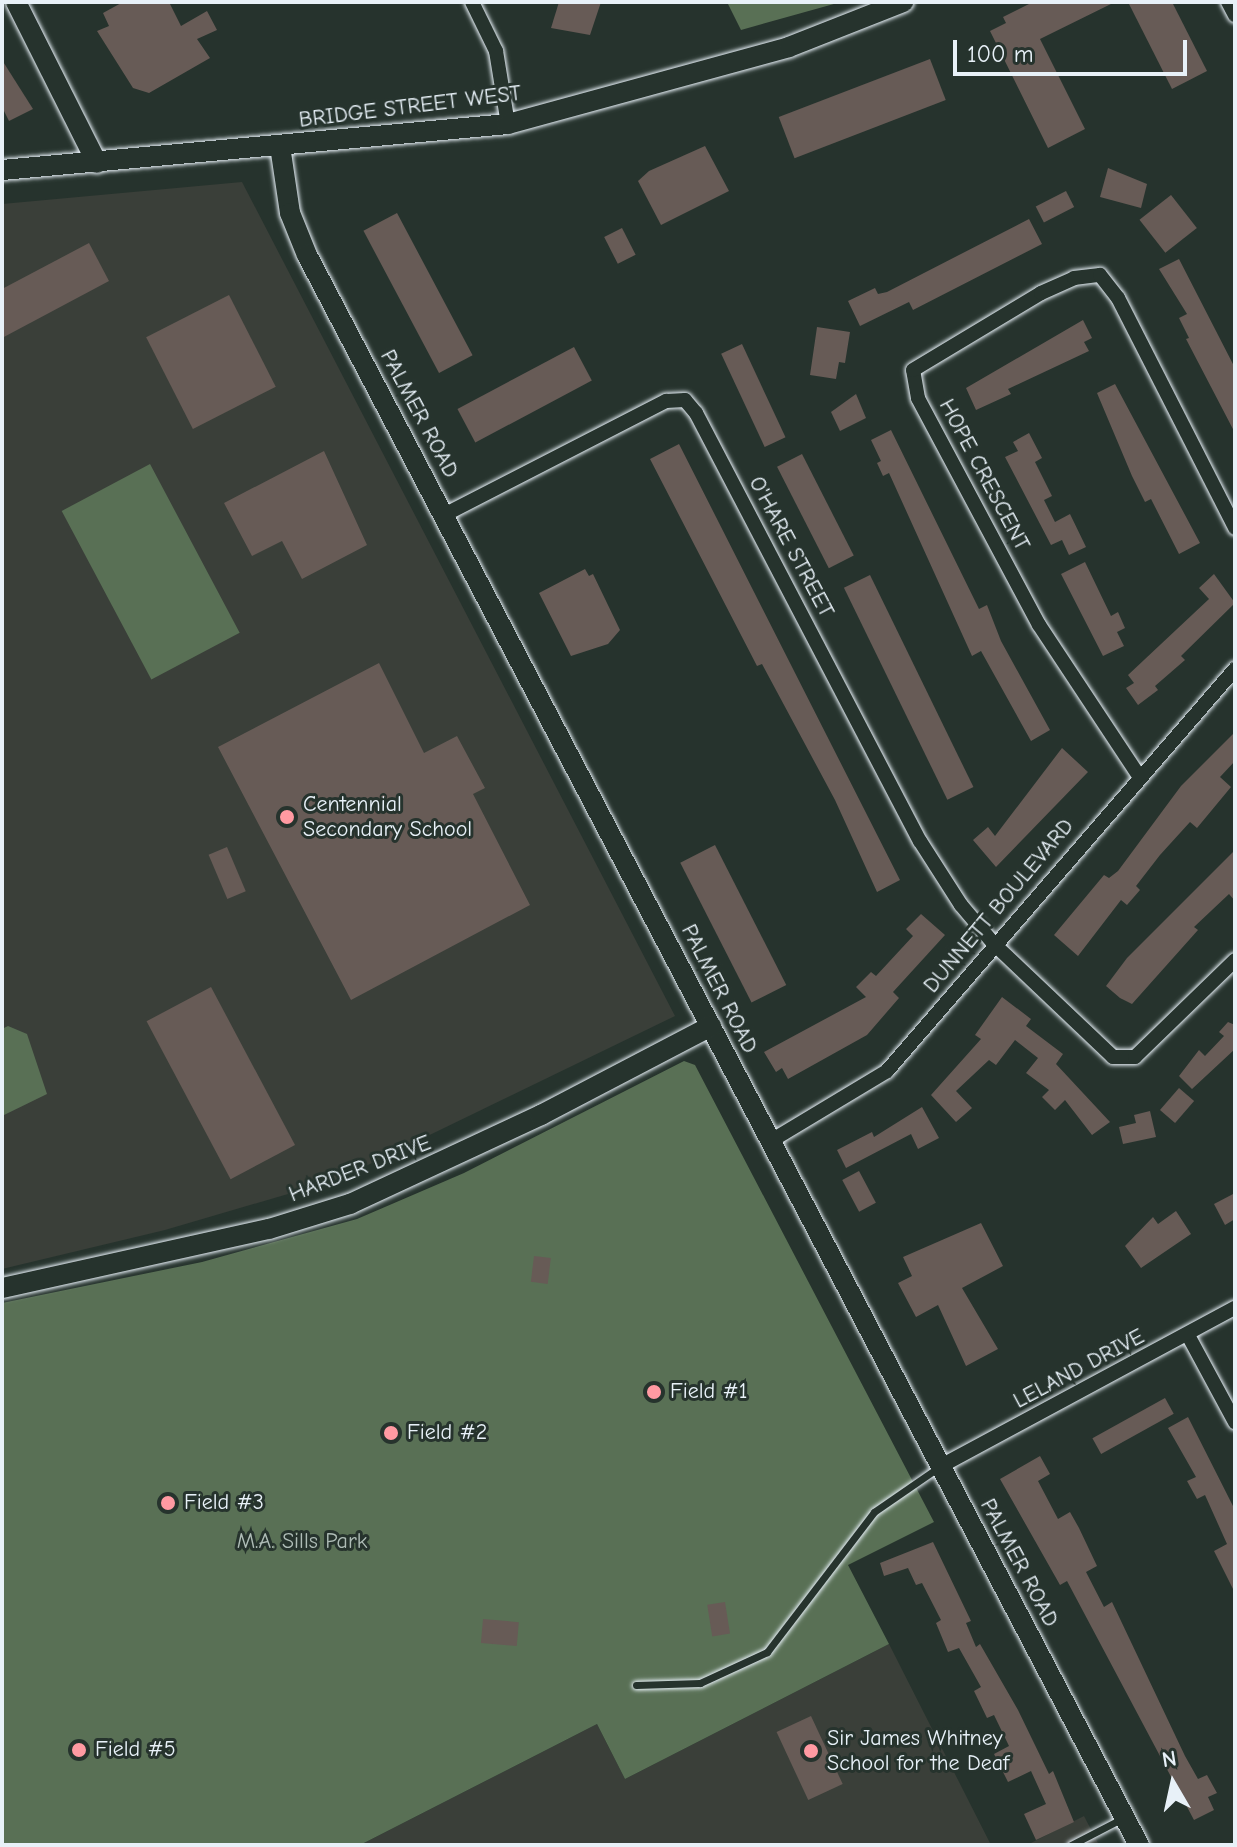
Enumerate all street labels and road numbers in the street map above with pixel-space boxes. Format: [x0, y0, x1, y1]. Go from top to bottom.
street label: BRIDGE STREET WEST [297, 80, 523, 134]
street label: PALMER ROAD [374, 345, 464, 483]
street label: HOPE CRESCENT [933, 395, 1035, 555]
street label: O'HARE STREET [743, 472, 839, 622]
street label: DUNNETT BOULEVARD [918, 813, 1080, 999]
street label: PALMER ROAD [675, 920, 763, 1058]
street label: HARDER DRIVE [285, 1130, 435, 1208]
street label: LELAND DRIVE [1009, 1323, 1149, 1415]
street label: PALMER ROAD [974, 1494, 1064, 1632]

